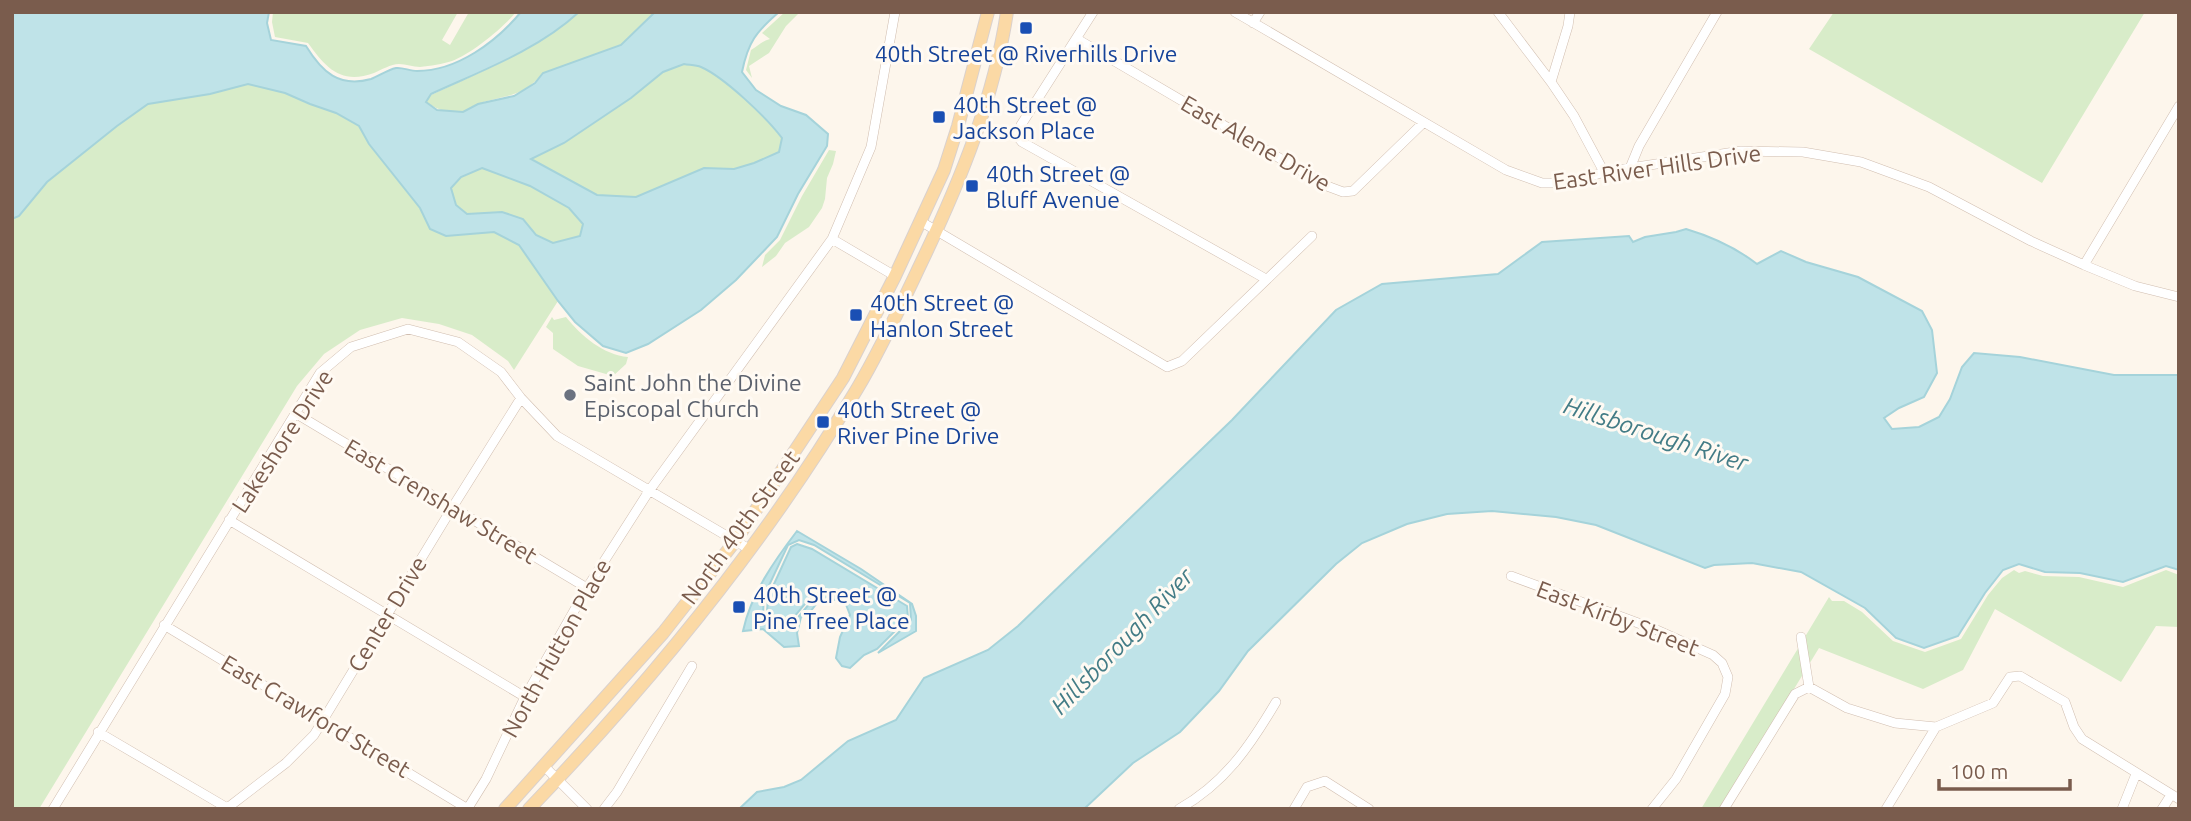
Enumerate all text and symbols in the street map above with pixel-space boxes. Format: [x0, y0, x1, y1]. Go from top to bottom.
marker: 40th Street @ Riverhills Drive [1018, 20, 1034, 36]
place label: 40th Street @ Riverhills Drive [875, 41, 1177, 66]
street label: East Alene Drive [1177, 90, 1335, 196]
place label: 40th Street @ Jackson Place [953, 92, 1098, 143]
marker: 40th Street @ Jackson Place [931, 109, 947, 125]
street label: East River Hills Drive [1551, 140, 1763, 194]
place label: 40th Street @ Bluff Avenue [986, 161, 1131, 212]
marker: 40th Street @ Bluff Avenue [964, 178, 980, 194]
place label: 40th Street @ Hanlon Street [870, 290, 1015, 341]
marker: 40th Street @ Hanlon Street [848, 307, 864, 323]
street label: Lakeshore Drive [227, 365, 337, 517]
place label: Saint John the Divine Episcopal Church [584, 370, 802, 421]
marker: Saint John the Divine Episcopal Church [562, 387, 578, 403]
water label: Hillsborough River [1560, 391, 1752, 477]
place label: 40th Street @ River Pine Drive [837, 397, 1000, 448]
marker: 40th Street @ River Pine Drive [815, 414, 831, 430]
street label: East Crenshaw Street [340, 434, 542, 568]
street label: North 40th Street [676, 445, 804, 609]
street label: Center Drive [343, 552, 431, 676]
street label: North Hutton Place [497, 554, 615, 742]
water label: Hillsborough River [1046, 562, 1199, 719]
street label: East Kirby Street [1533, 576, 1703, 660]
place label: 40th Street @ Pine Tree Place [753, 582, 910, 633]
marker: 40th Street @ Pine Tree Place [731, 599, 747, 615]
street label: East Crawford Street [217, 650, 415, 782]
scale bar [1939, 748, 2070, 792]
text: 100 m [1950, 759, 2008, 783]

